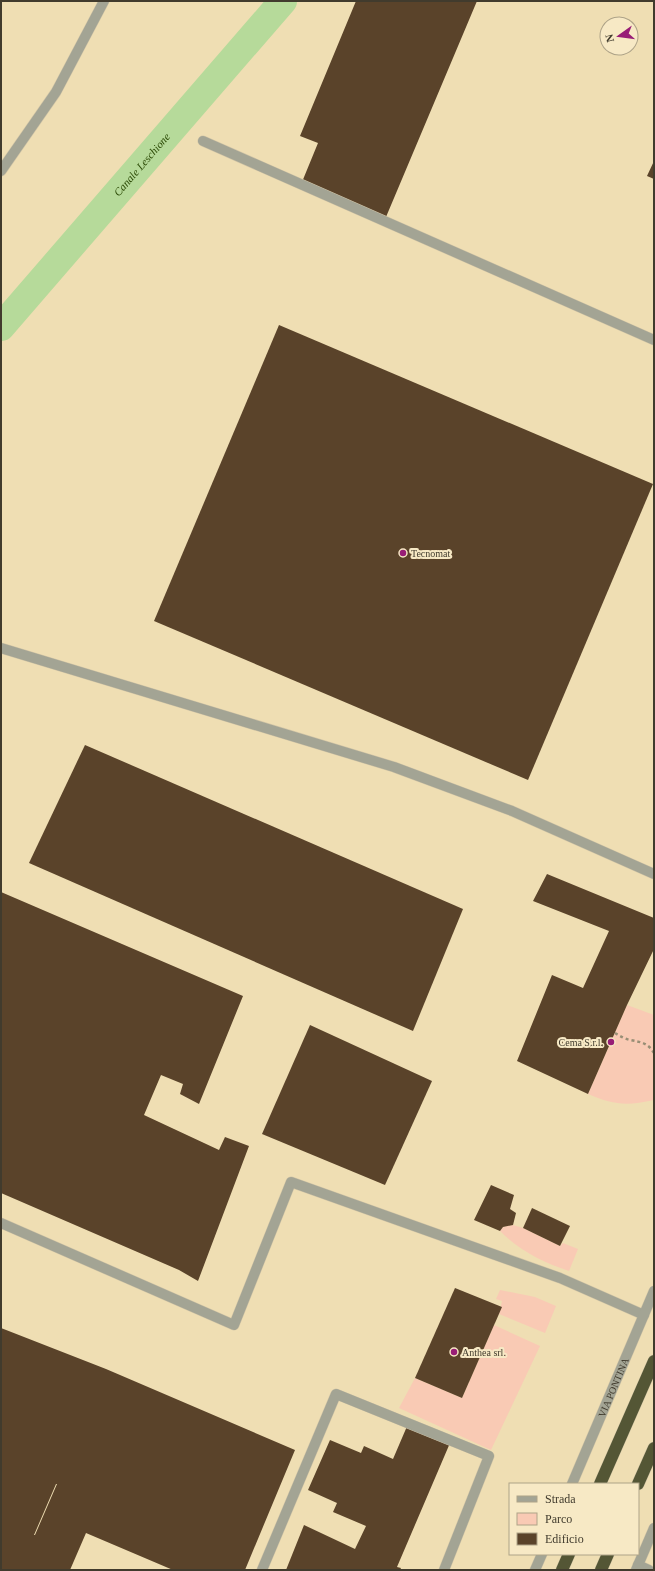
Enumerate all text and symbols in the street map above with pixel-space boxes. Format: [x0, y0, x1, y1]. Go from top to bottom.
north arrow [599, 16, 639, 56]
text: N [603, 33, 616, 44]
water label: Canale Leschione [111, 130, 172, 198]
marker: Tecnomat [398, 548, 408, 558]
place label: Tecnomat [411, 548, 451, 559]
place label: Cema S.r.l. [559, 1037, 603, 1048]
marker: Cema S.r.l. [606, 1037, 616, 1047]
marker: Anthea srl. [449, 1347, 459, 1357]
place label: Anthea srl. [462, 1347, 506, 1358]
street label: VIA PONTINA [596, 1355, 631, 1419]
legend [509, 1483, 639, 1555]
text: Strada [545, 1492, 576, 1506]
text: Parco [545, 1512, 572, 1526]
text: Edificio [545, 1532, 584, 1546]

